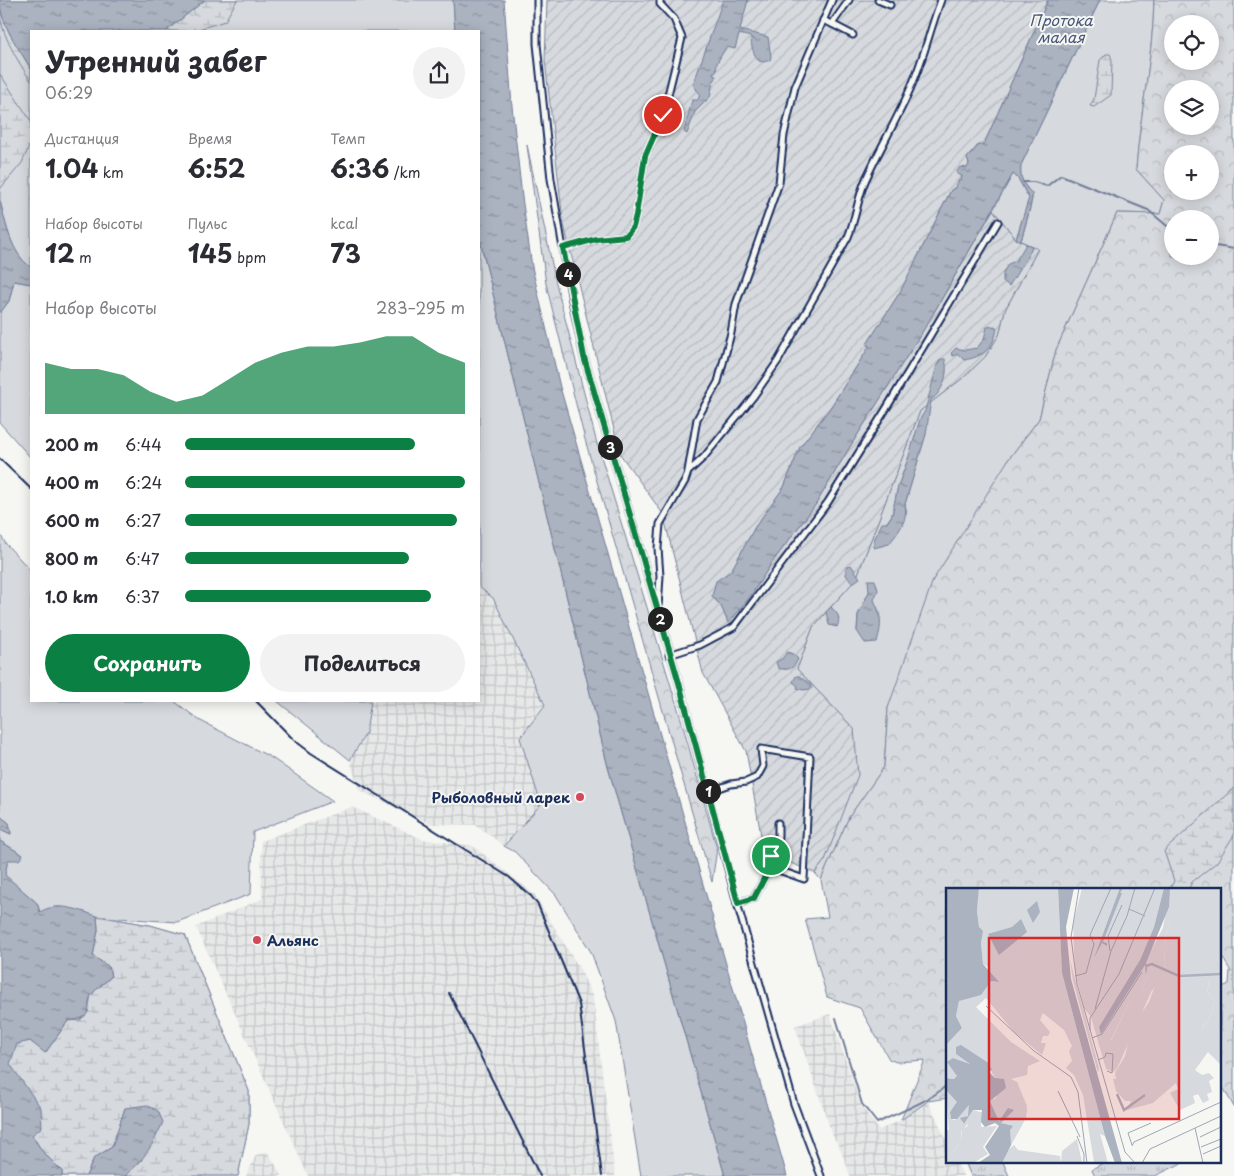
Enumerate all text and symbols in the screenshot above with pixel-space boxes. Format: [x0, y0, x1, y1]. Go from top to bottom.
water label: Протока малая [1030, 8, 1093, 48]
map controls [1164, 15, 1219, 265]
button: locate [1164, 15, 1219, 70]
text: Утренний забег [45, 39, 266, 82]
button: share [413, 47, 465, 99]
text: 06:29 [45, 80, 93, 104]
button: layers [1164, 80, 1219, 135]
pin [642, 94, 684, 136]
icon: check [649, 101, 677, 129]
text: Дистанция [45, 128, 119, 149]
text: Время [188, 128, 232, 149]
text: Темп [330, 128, 366, 149]
button: + [1164, 145, 1219, 200]
text: 1.04 [45, 149, 98, 187]
text: 6:52 [188, 149, 245, 187]
text: 6:36 [330, 149, 389, 187]
text: km [98, 162, 124, 183]
text: /km [389, 162, 421, 183]
button: − [1164, 210, 1219, 265]
text: Набор высоты [45, 213, 143, 234]
text: Пульс [188, 213, 227, 234]
text: kcal [330, 213, 358, 234]
text: 12 [45, 234, 74, 272]
text: 145 [188, 234, 233, 272]
text: 73 [330, 234, 361, 272]
text: m [74, 247, 92, 268]
text: bpm [233, 247, 266, 268]
pin: 4 [556, 262, 580, 286]
text: 4 [564, 264, 573, 285]
text: Набор высоты [45, 295, 157, 319]
text: 283–295 m [376, 295, 465, 319]
text: 200 m [45, 432, 99, 456]
text: 6:44 [125, 432, 162, 456]
pin: 3 [598, 434, 622, 460]
text: 3 [606, 437, 615, 458]
text: 400 m [45, 470, 99, 494]
text: 6:24 [125, 470, 162, 494]
text: 600 m [45, 508, 99, 532]
text: 6:27 [125, 508, 161, 532]
text: 800 m [45, 546, 98, 570]
text: 6:47 [125, 546, 160, 570]
text: 1.0 km [45, 584, 98, 608]
text: 6:37 [125, 584, 160, 608]
pin: 2 [648, 606, 672, 632]
text: 2 [656, 609, 665, 630]
button: Сохранить [45, 634, 250, 692]
button: Поделиться [260, 634, 465, 692]
pin: 1 [696, 778, 720, 804]
text: 1 [705, 781, 712, 802]
place label: Рыболовный ларек [432, 787, 570, 808]
marker: Рыболовный ларек [574, 791, 586, 803]
pin [750, 835, 792, 877]
icon: arrive [757, 842, 785, 870]
inset map [946, 888, 1222, 1164]
place label: Альянс [267, 930, 319, 951]
marker: Альянс [251, 934, 263, 946]

